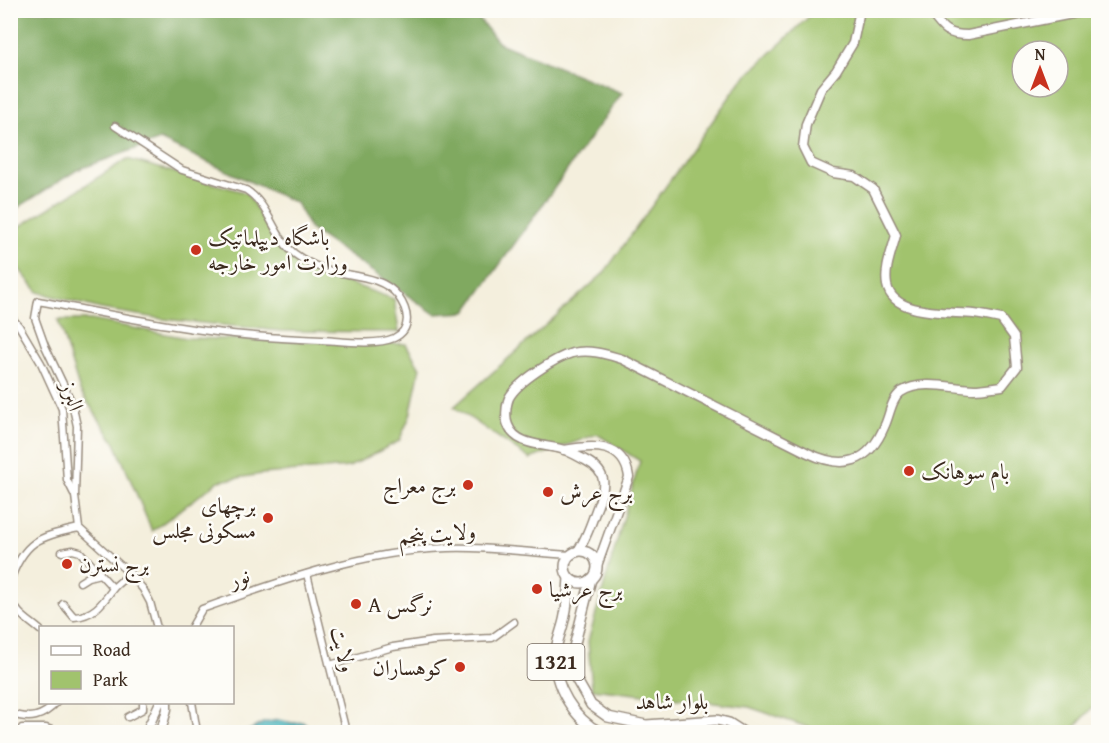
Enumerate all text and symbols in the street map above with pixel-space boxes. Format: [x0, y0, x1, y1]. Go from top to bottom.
north arrow [1010, 39, 1070, 99]
text: N [1035, 42, 1046, 66]
place label: باشگاه دیپلماتیک وزارت امور خارجه [208, 221, 348, 278]
marker: باشگاه دیپلماتیک وزارت امور خارجه [189, 243, 203, 257]
street label: البرز [53, 375, 93, 415]
place label: بام سوهانک [921, 455, 1009, 491]
marker: بام سوهانک [902, 464, 916, 478]
place label: برج معراج [383, 469, 456, 505]
place label: برج عرش [560, 476, 633, 512]
marker: برج معراج [461, 478, 475, 492]
marker: برج عرش [541, 485, 555, 499]
place label: برچهای مسکونی مجلس [152, 489, 256, 546]
marker: برچهای مسکونی مجلس [261, 511, 275, 525]
street label: ولایت پنجم [397, 514, 477, 557]
place label: برج نسترن [79, 548, 149, 584]
marker: برج نسترن [60, 557, 74, 571]
street label: نور [222, 559, 254, 596]
place label: برج عرشیا [549, 573, 623, 609]
marker: برج عرشیا [530, 582, 544, 596]
place label: A نرگس [368, 588, 433, 620]
marker: A نرگس [349, 597, 363, 611]
street label: ولایت [323, 623, 365, 675]
legend [39, 626, 234, 704]
text: Road [93, 636, 131, 663]
road number: 1321 [528, 644, 584, 680]
place label: کوهساران [372, 651, 448, 683]
marker: کوهساران [453, 660, 467, 674]
text: Park [93, 666, 129, 693]
street label: بلوار شاهد [635, 685, 709, 717]

